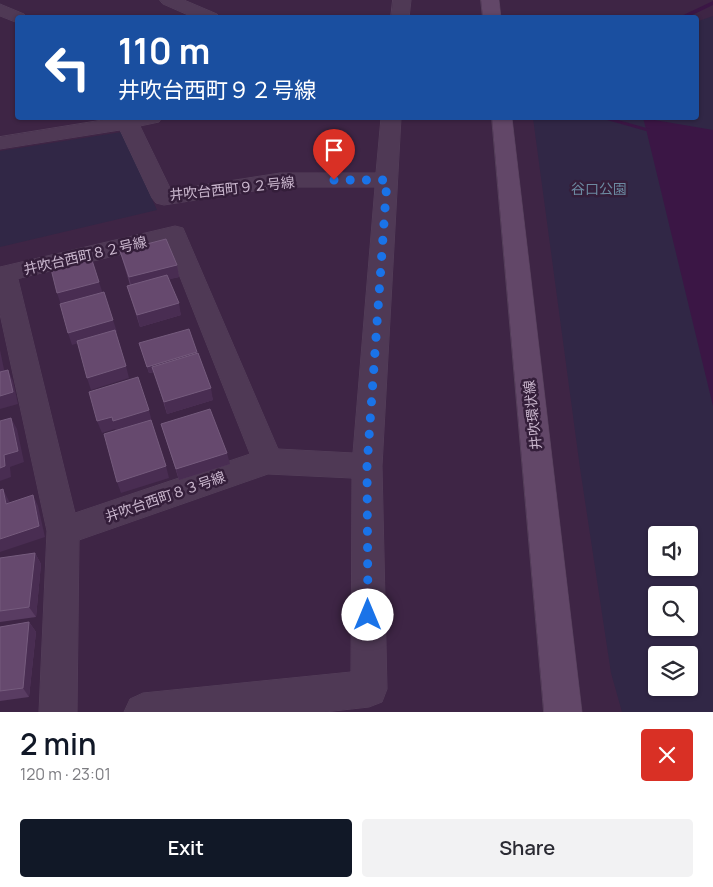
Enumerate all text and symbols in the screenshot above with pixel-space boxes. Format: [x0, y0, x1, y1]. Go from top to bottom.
text: 110 m [118, 27, 210, 75]
icon: left [35, 35, 100, 100]
text: 井吹台西町９２号線 [118, 75, 316, 105]
pin [313, 129, 355, 180]
icon: arrive [320, 136, 348, 164]
street label: 井吹台西町９２号線 [168, 172, 296, 204]
park label: 谷口公園 [571, 179, 627, 198]
street label: 井吹台西町８２号線 [21, 232, 149, 278]
street label: 井吹環状線 [519, 379, 545, 451]
street label: 井吹台西町８３号線 [102, 467, 228, 525]
map controls [648, 526, 698, 696]
button: sound [648, 526, 698, 576]
button: search [648, 586, 698, 636]
position arrow [341, 588, 393, 640]
button: layers [648, 646, 698, 696]
text: 2 min [20, 723, 96, 764]
button: close [641, 729, 693, 781]
text: 120 m · 23:01 [20, 763, 111, 785]
button: Exit [20, 819, 352, 877]
button: Share [362, 819, 693, 877]

